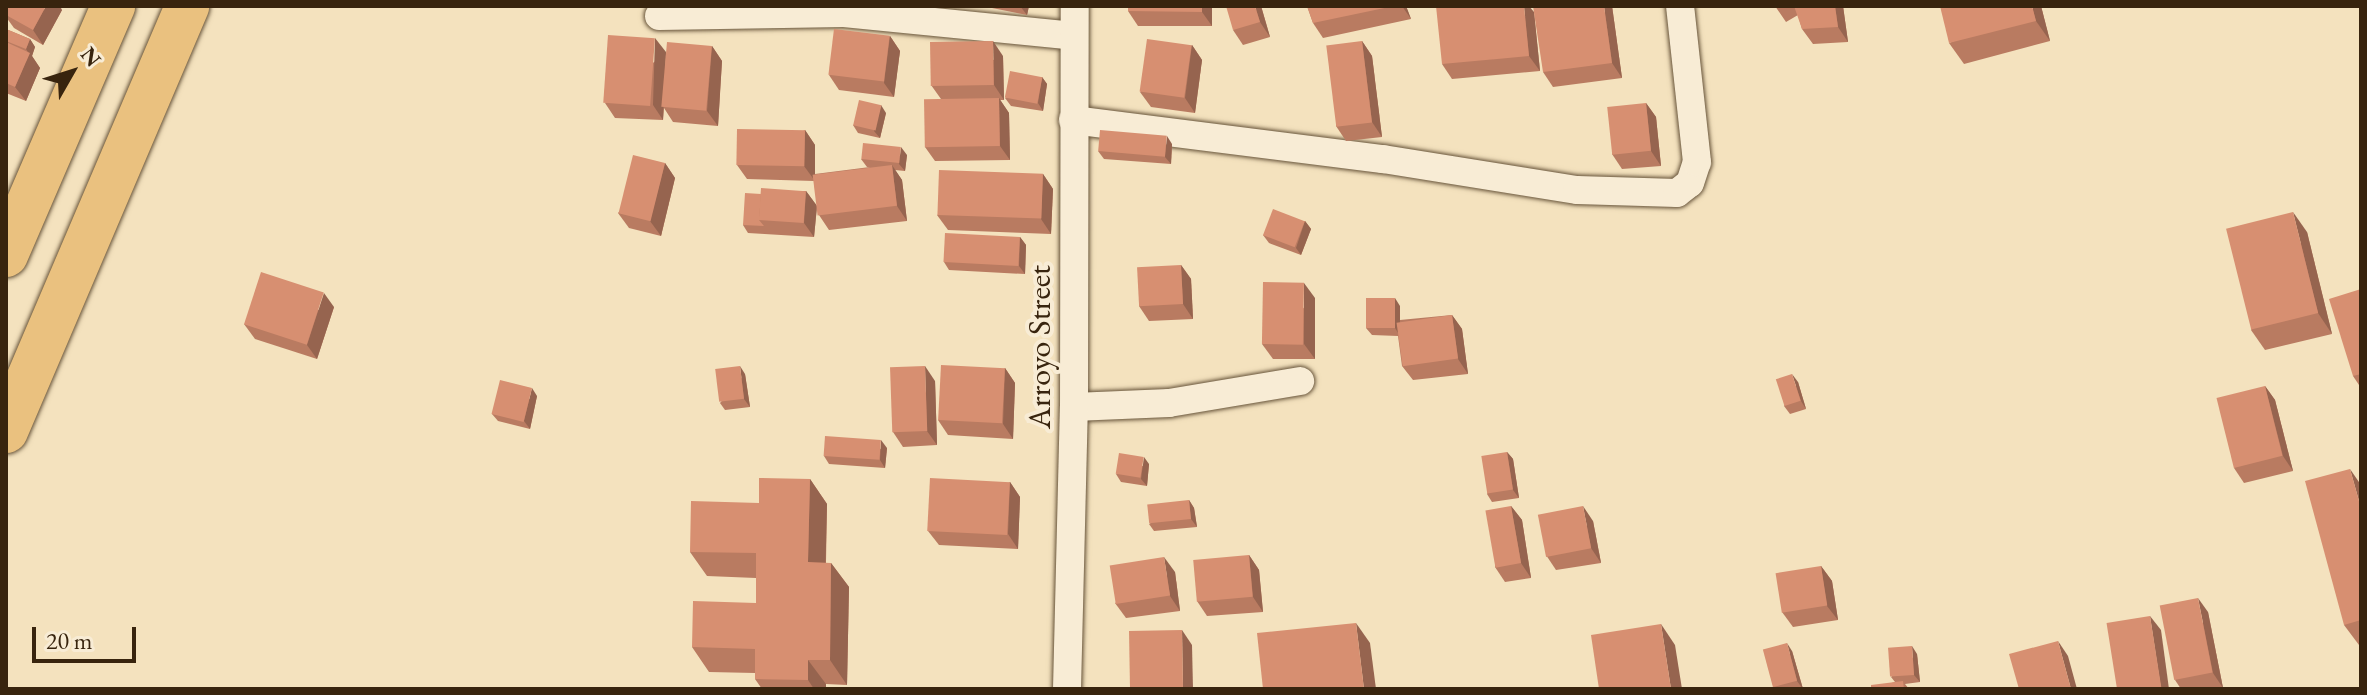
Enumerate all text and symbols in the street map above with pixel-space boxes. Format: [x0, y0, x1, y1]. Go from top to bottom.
north arrow [32, 32, 112, 112]
text: N [74, 41, 108, 73]
street label: Arroyo Street [1020, 265, 1058, 429]
scale bar [36, 611, 140, 661]
text: 20 m [46, 625, 93, 656]

